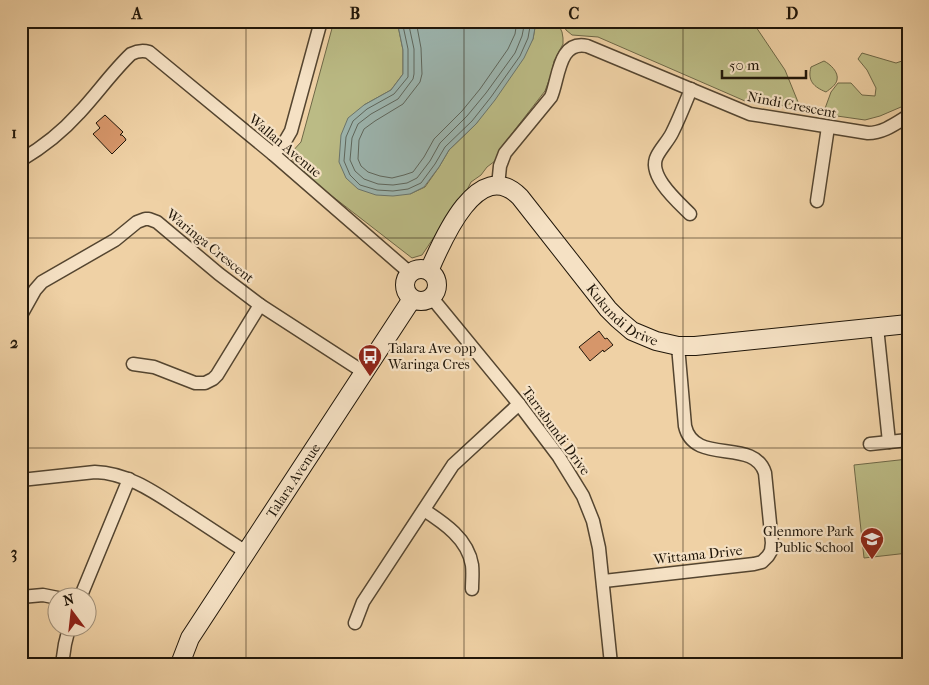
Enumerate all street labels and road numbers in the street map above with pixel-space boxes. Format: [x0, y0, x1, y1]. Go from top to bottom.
street label: Nindi Crescent [746, 88, 838, 122]
street label: Wallan Avenue [244, 110, 325, 181]
street label: Waringa Crescent [162, 205, 257, 287]
street label: Kukundi Drive [583, 280, 661, 350]
street label: Tarrabundi Drive [518, 383, 594, 479]
street label: Talara Avenue [262, 440, 324, 521]
street label: Wittama Drive [652, 542, 743, 568]

